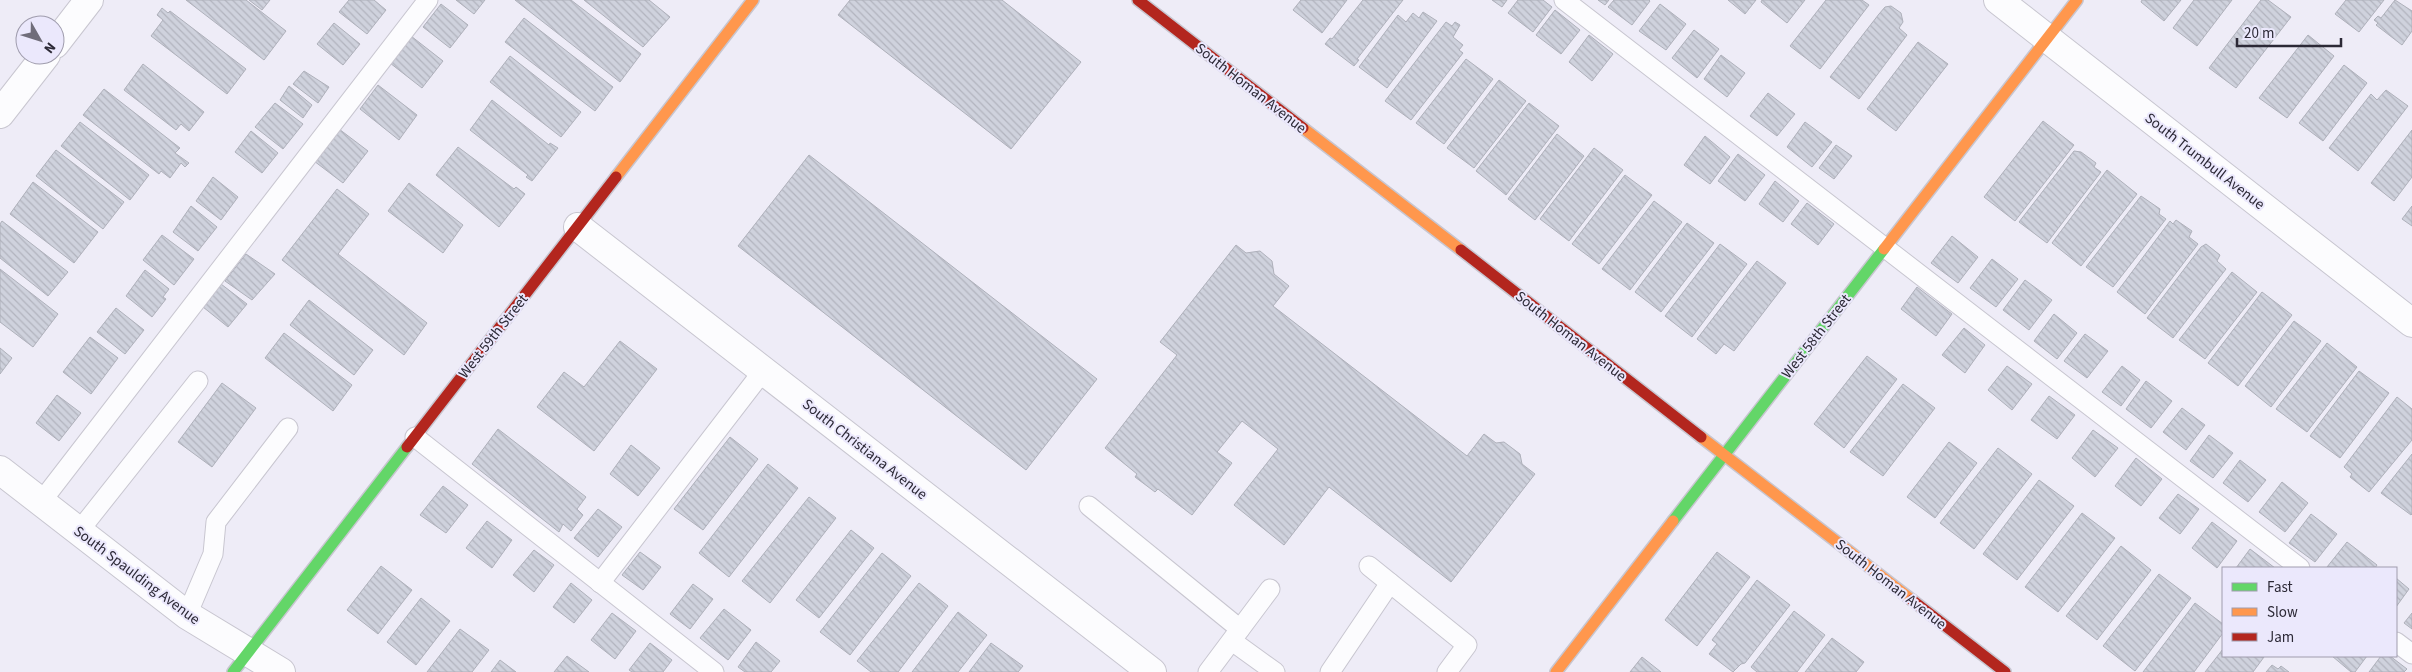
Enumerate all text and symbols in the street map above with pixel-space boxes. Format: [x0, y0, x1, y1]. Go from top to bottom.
north arrow [15, 15, 65, 65]
scale bar [2237, 15, 2341, 47]
text: 20 m [2244, 23, 2274, 44]
text: N [39, 38, 60, 57]
street label: South Homan Avenue [1191, 38, 1311, 138]
street label: South Trumbull Avenue [2140, 108, 2269, 215]
street label: South Homan Avenue [1511, 286, 1631, 386]
street label: West 59th Street [454, 290, 533, 383]
street label: West 58th Street [1777, 290, 1856, 383]
street label: South Christiana Avenue [798, 394, 932, 505]
street label: South Spaulding Avenue [69, 521, 204, 630]
street label: South Homan Avenue [1831, 534, 1951, 634]
legend [2222, 567, 2397, 657]
text: Fast [2267, 577, 2293, 598]
text: Slow [2267, 602, 2298, 623]
text: Jam [2267, 627, 2294, 648]

